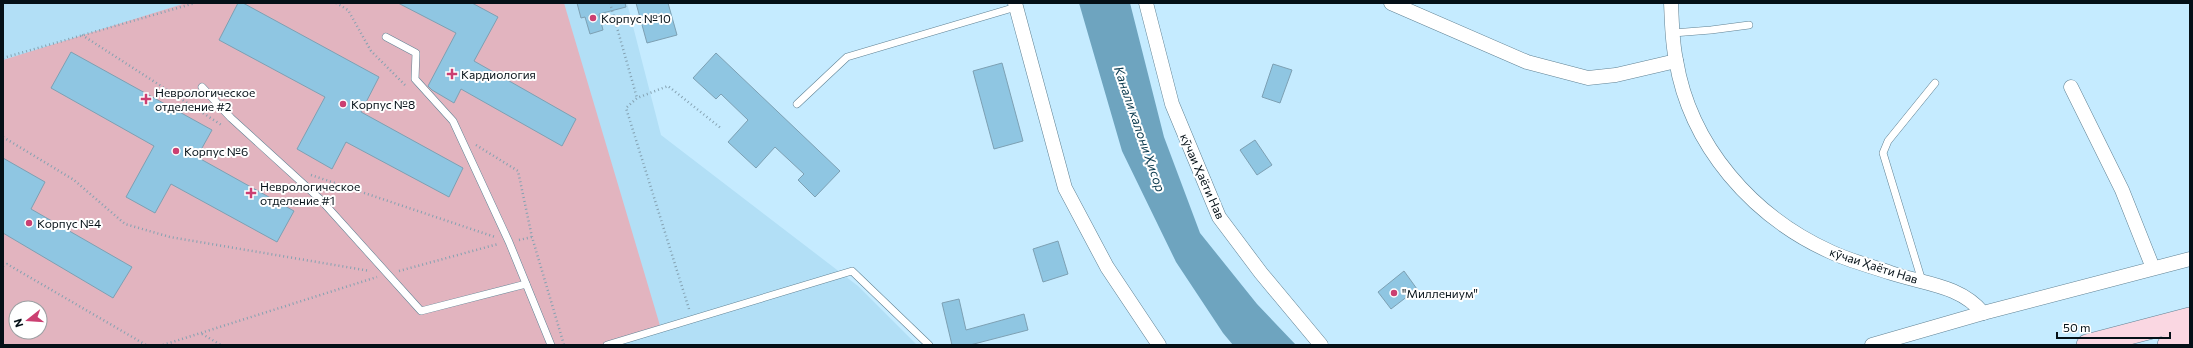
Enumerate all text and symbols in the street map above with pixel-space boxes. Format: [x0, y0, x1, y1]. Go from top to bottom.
place label: Корпус №10 [601, 11, 671, 25]
marker: Корпус №10 [588, 13, 598, 23]
water label: Канали калони Ҳисор [1111, 64, 1169, 194]
place label: Кардиология [461, 67, 536, 81]
marker: Кардиология [446, 68, 458, 80]
place label: Неврологическое отделение #2 [155, 85, 255, 113]
marker: Неврологическое отделение #2 [140, 93, 152, 105]
place label: Корпус №8 [351, 97, 415, 111]
marker: Корпус №8 [338, 99, 348, 109]
street label: кӯчаи Ҳаёти Нав [1178, 131, 1228, 221]
place label: Корпус №6 [184, 144, 248, 158]
marker: Корпус №6 [171, 146, 181, 156]
place label: Неврологическое отделение #1 [260, 179, 360, 207]
marker: Неврологическое отделение #1 [245, 187, 257, 199]
place label: Корпус №4 [37, 216, 101, 230]
marker: Корпус №4 [24, 218, 34, 228]
street label: кӯчаи Ҳаёти Нав [1828, 244, 1920, 286]
place label: "Миллениум" [1402, 286, 1478, 300]
marker: "Миллениум" [1389, 288, 1399, 298]
north arrow [8, 300, 48, 340]
scale bar [2057, 314, 2170, 340]
text: N [11, 317, 25, 329]
text: 50 m [2063, 320, 2091, 334]

